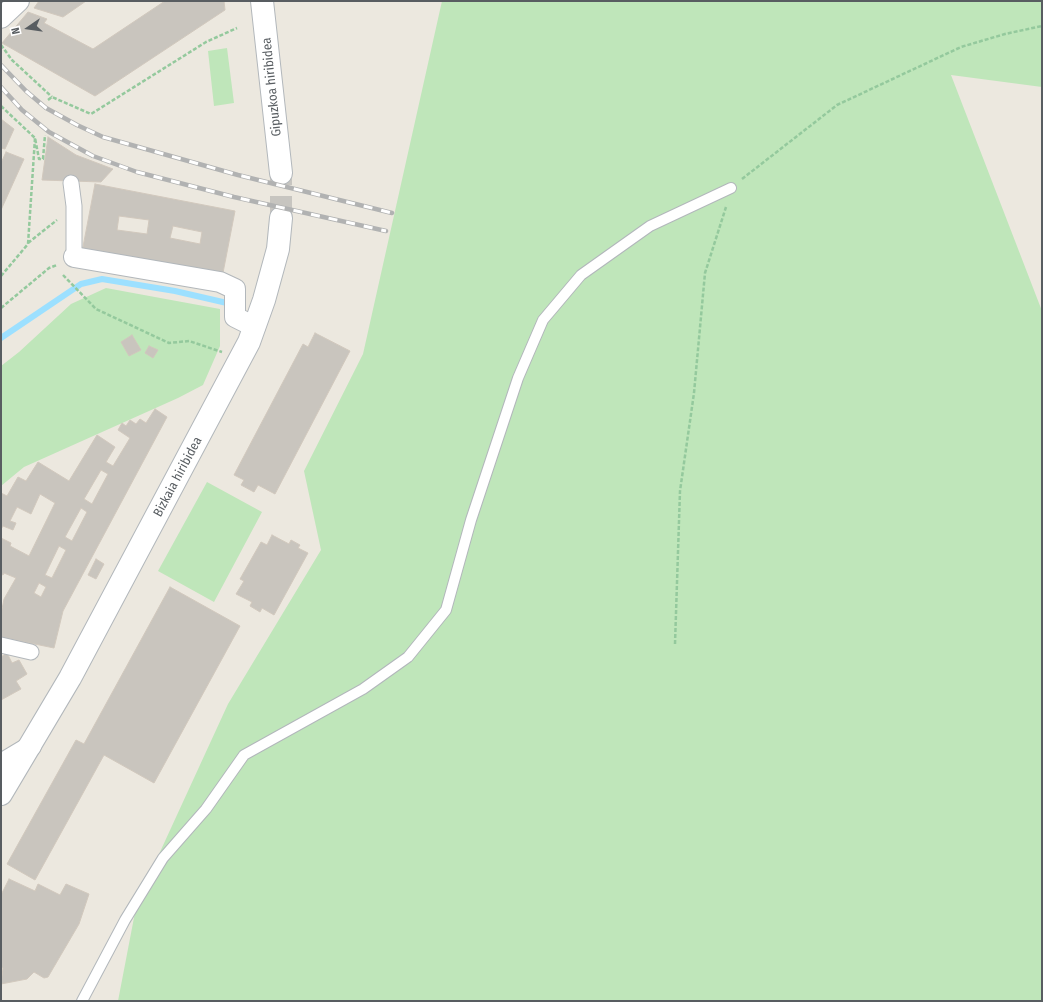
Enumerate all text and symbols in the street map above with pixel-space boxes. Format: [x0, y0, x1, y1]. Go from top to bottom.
north arrow [8, 8, 48, 48]
text: N [9, 26, 23, 35]
street label: Gipuzkoa hiribidea [259, 37, 285, 137]
street label: Bizkaia hiribidea [150, 434, 206, 520]

